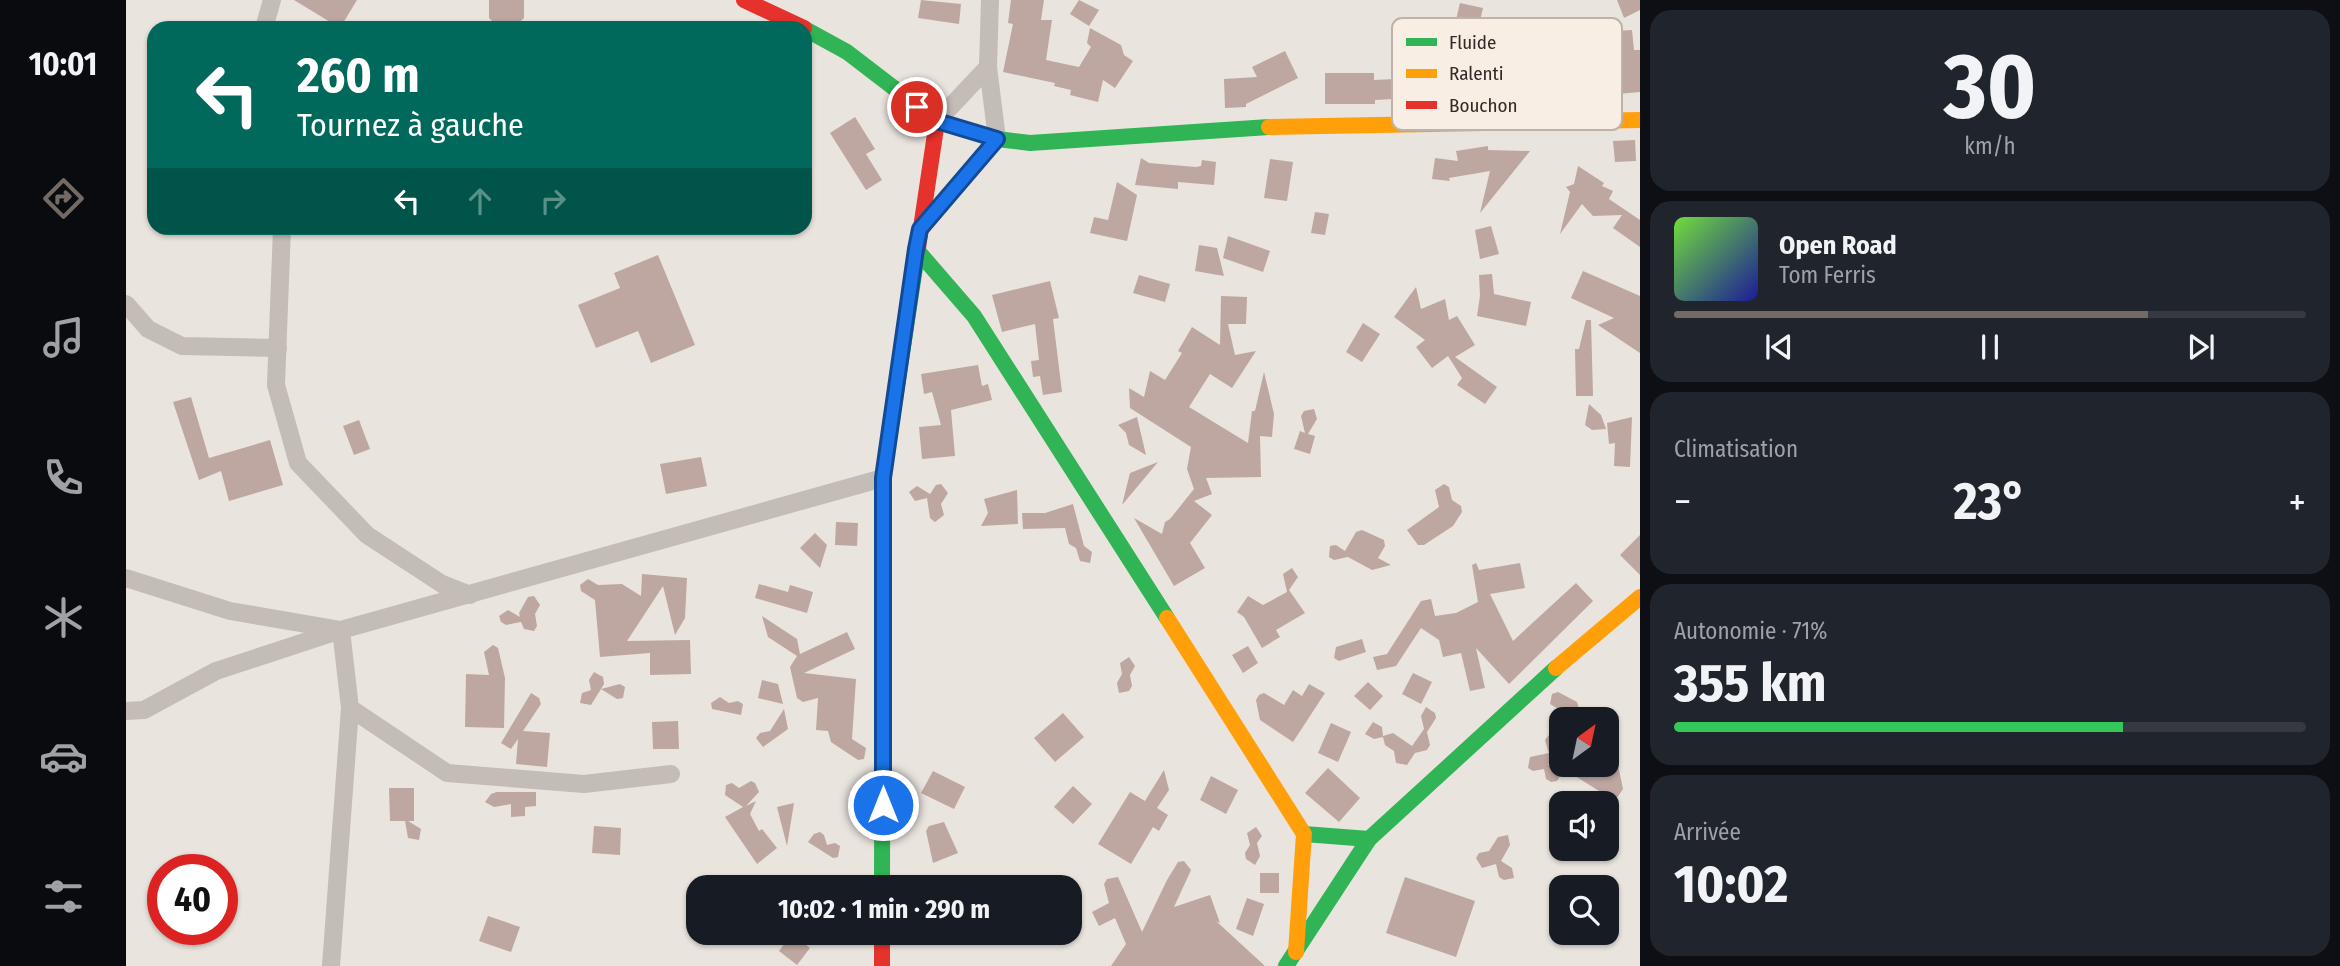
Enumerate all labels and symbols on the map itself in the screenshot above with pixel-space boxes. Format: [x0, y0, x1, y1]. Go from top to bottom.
legend [1392, 18, 1622, 130]
text: Fluide [1449, 31, 1496, 54]
text: Ralenti [1449, 62, 1504, 85]
pin [887, 77, 947, 137]
text: Bouchon [1449, 94, 1517, 117]
north arrow [1549, 707, 1619, 777]
position arrow [846, 768, 920, 842]
speed limit sign: 40 [147, 854, 238, 945]

